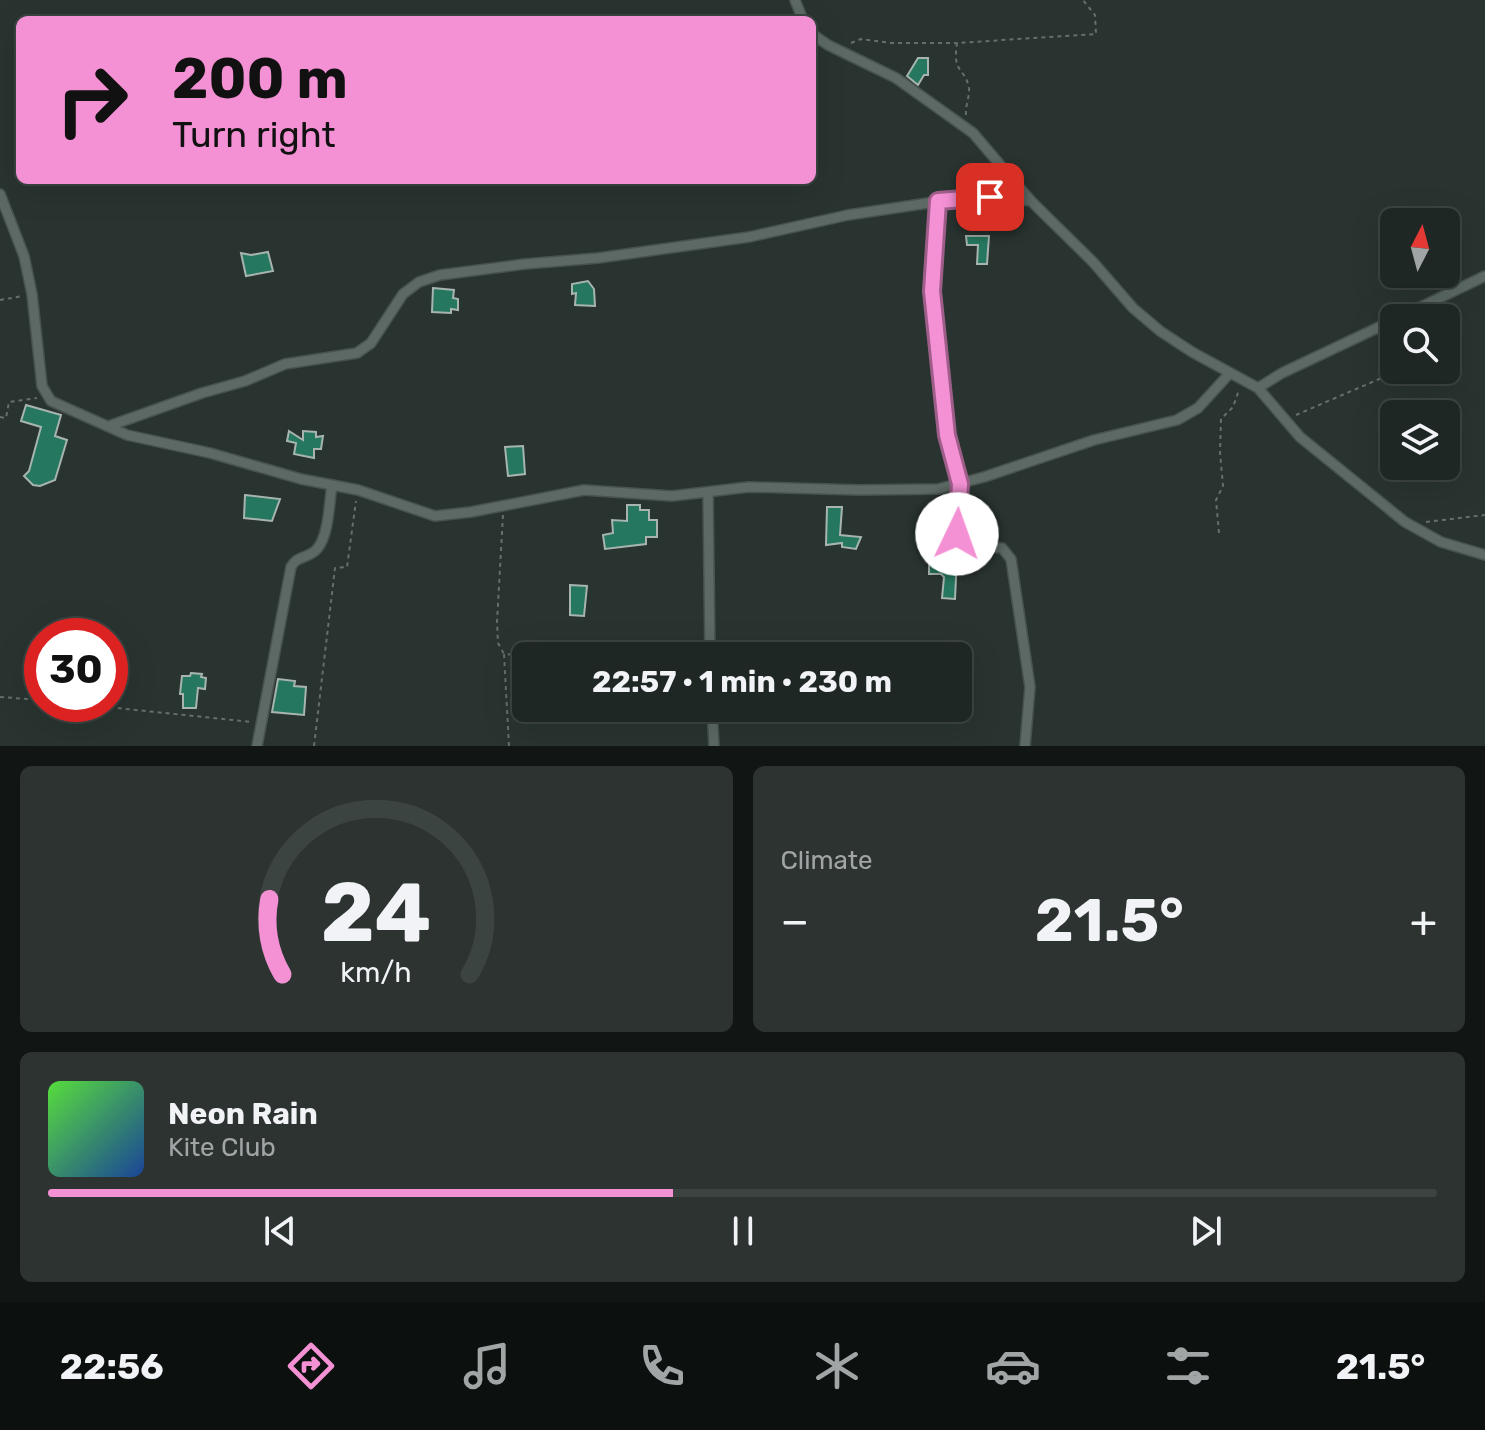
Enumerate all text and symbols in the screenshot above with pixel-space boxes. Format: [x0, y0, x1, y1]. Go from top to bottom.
text: 200 m [172, 46, 348, 112]
icon: right [40, 48, 144, 152]
text: Turn right [172, 113, 336, 156]
pin [956, 163, 1024, 231]
icon: arrive [968, 175, 1012, 219]
north arrow [1380, 208, 1460, 288]
map controls [1380, 208, 1460, 480]
button: search [1380, 304, 1460, 384]
button: layers [1380, 400, 1460, 480]
position arrow [915, 492, 999, 576]
speed limit sign: 30 [24, 618, 128, 722]
text: 22:57 · 1 min · 230 m [592, 664, 892, 700]
text: Climate [781, 845, 873, 876]
text: 24 [321, 863, 432, 962]
text: 21.5° [1035, 885, 1184, 956]
text: − [781, 895, 809, 947]
text: + [1410, 895, 1437, 947]
text: km/h [341, 955, 412, 989]
text: Neon Rain [168, 1096, 318, 1132]
text: Kite Club [168, 1132, 276, 1163]
icon: previous [258, 1209, 302, 1253]
icon: pause [721, 1209, 765, 1253]
icon: next [1184, 1209, 1228, 1253]
icon: directions [283, 1338, 339, 1394]
icon: music [459, 1338, 515, 1394]
icon: phone [634, 1338, 690, 1394]
icon: climate [809, 1338, 865, 1394]
icon: car [985, 1338, 1041, 1394]
icon: filters [1160, 1338, 1216, 1394]
text: 22:56 [60, 1345, 164, 1388]
text: 21.5° [1336, 1345, 1425, 1388]

